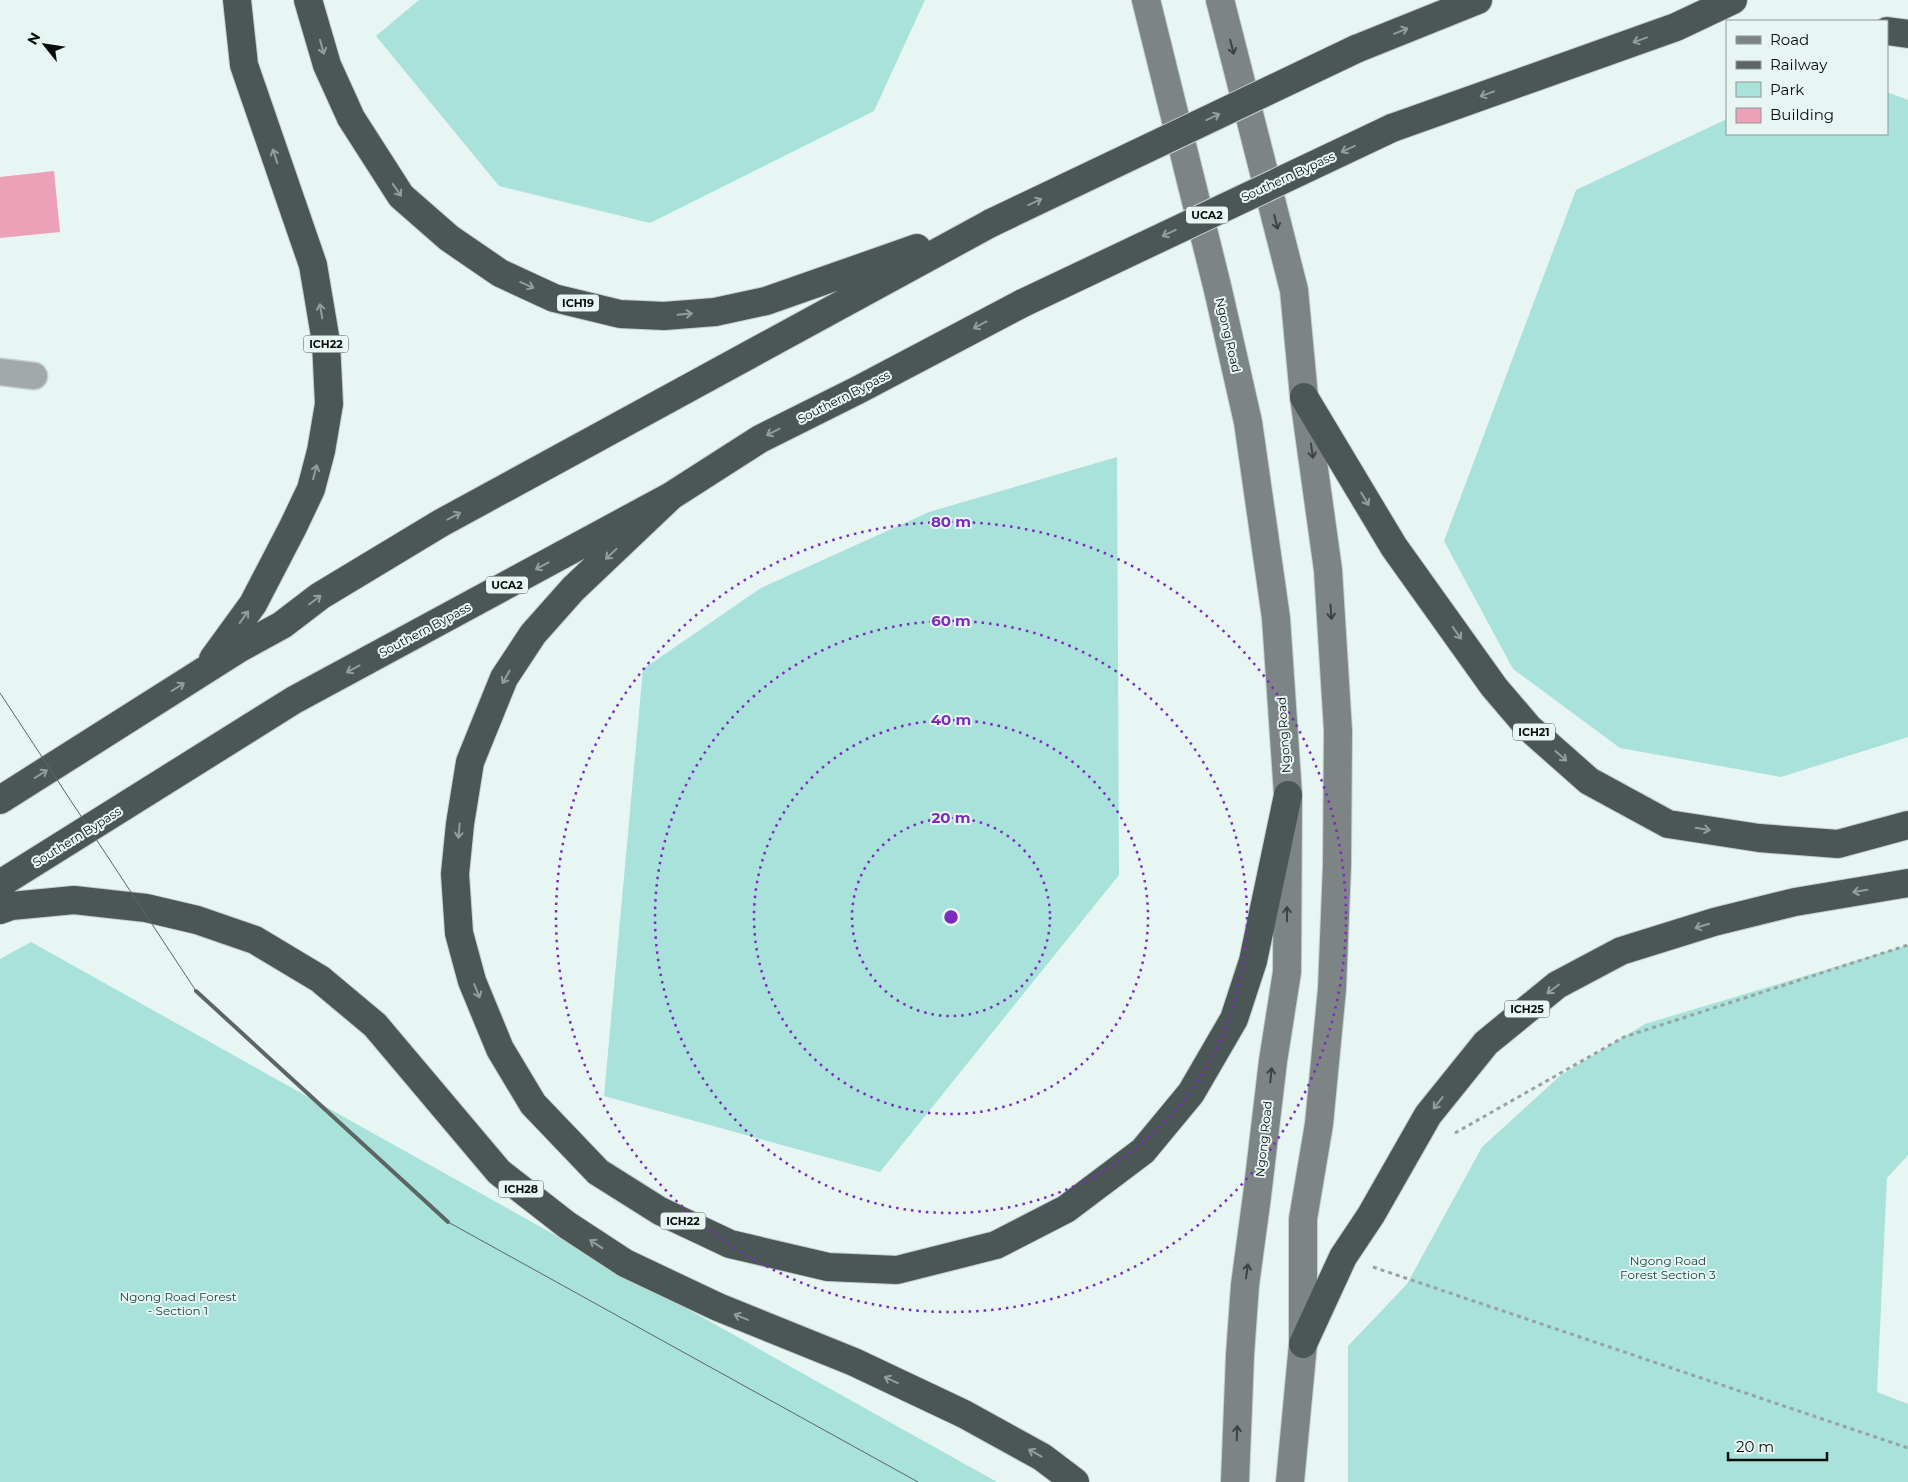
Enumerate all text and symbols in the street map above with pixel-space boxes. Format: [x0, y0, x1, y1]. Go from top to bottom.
north arrow [20, 20, 70, 70]
legend [1726, 20, 1888, 135]
one-way arrow [1393, 26, 1408, 35]
text: N [23, 29, 44, 48]
text: Road [1770, 30, 1809, 49]
one-way arrow [1633, 36, 1649, 45]
one-way arrow [318, 38, 328, 54]
one-way arrow [1227, 39, 1237, 55]
text: Railway [1770, 55, 1828, 74]
text: Park [1770, 80, 1804, 99]
one-way arrow [1480, 90, 1496, 99]
text: Building [1770, 105, 1834, 124]
one-way arrow [1205, 112, 1220, 121]
one-way arrow [1341, 145, 1356, 154]
one-way arrow [270, 148, 279, 164]
street label: Southern Bypass [1239, 148, 1337, 205]
one-way arrow [392, 183, 402, 197]
one-way arrow [1027, 196, 1042, 206]
road number: UCA2 [1186, 206, 1228, 224]
one-way arrow [1272, 213, 1281, 229]
one-way arrow [1162, 229, 1177, 239]
one-way arrow [519, 281, 534, 291]
road number: ICH19 [557, 294, 599, 312]
street label: Ngong Road [1213, 296, 1244, 374]
one-way arrow [315, 304, 325, 320]
one-way arrow [676, 309, 692, 319]
one-way arrow [973, 321, 987, 331]
road number: ICH22 [304, 336, 348, 352]
street label: Southern Bypass [795, 367, 893, 426]
one-way arrow [766, 428, 781, 438]
one-way arrow [1307, 443, 1317, 459]
one-way arrow [311, 464, 321, 480]
one-way arrow [1361, 491, 1371, 505]
one-way arrow [447, 511, 462, 521]
text: 80 m [931, 512, 971, 531]
one-way arrow [604, 548, 617, 560]
one-way arrow [535, 562, 550, 571]
road number: UCA2 [486, 576, 528, 594]
one-way arrow [308, 595, 322, 605]
street label: Southern Bypass [376, 599, 473, 660]
one-way arrow [1327, 604, 1336, 620]
one-way arrow [239, 610, 249, 624]
text: 60 m [931, 611, 971, 630]
one-way arrow [1452, 626, 1462, 640]
one-way arrow [346, 664, 361, 674]
one-way arrow [500, 670, 510, 684]
one-way arrow [171, 682, 185, 692]
street label: Ngong Road [1273, 696, 1294, 774]
text: 40 m [931, 710, 971, 729]
road number: ICH21 [1513, 724, 1555, 740]
one-way arrow [1555, 751, 1568, 762]
one-way arrow [34, 769, 48, 779]
street label: Southern Bypass [30, 803, 124, 870]
text: 20 m [931, 808, 971, 827]
one-way arrow [454, 823, 464, 839]
one-way arrow [1695, 825, 1711, 835]
one-way arrow [1852, 887, 1868, 897]
one-way arrow [1282, 906, 1292, 922]
centre of rings [942, 908, 960, 926]
one-way arrow [1694, 922, 1710, 932]
one-way arrow [472, 983, 482, 998]
one-way arrow [1547, 983, 1560, 994]
road number: ICH25 [1504, 1001, 1550, 1018]
one-way arrow [1266, 1067, 1276, 1083]
one-way arrow [1433, 1096, 1444, 1109]
street label: Ngong Road [1252, 1100, 1275, 1178]
road number: ICH28 [498, 1180, 544, 1198]
road number: ICH22 [660, 1212, 706, 1230]
one-way arrow [589, 1238, 603, 1249]
park label: Ngong Road Forest Section 3 [1620, 1253, 1716, 1282]
one-way arrow [1242, 1263, 1252, 1279]
park label: Ngong Road Forest - Section 1 [119, 1289, 237, 1318]
one-way arrow [734, 1311, 749, 1321]
one-way arrow [884, 1374, 899, 1384]
one-way arrow [1232, 1426, 1241, 1442]
scale bar [1728, 1430, 1827, 1462]
text: 20 m [1736, 1437, 1774, 1456]
one-way arrow [1029, 1448, 1043, 1458]

